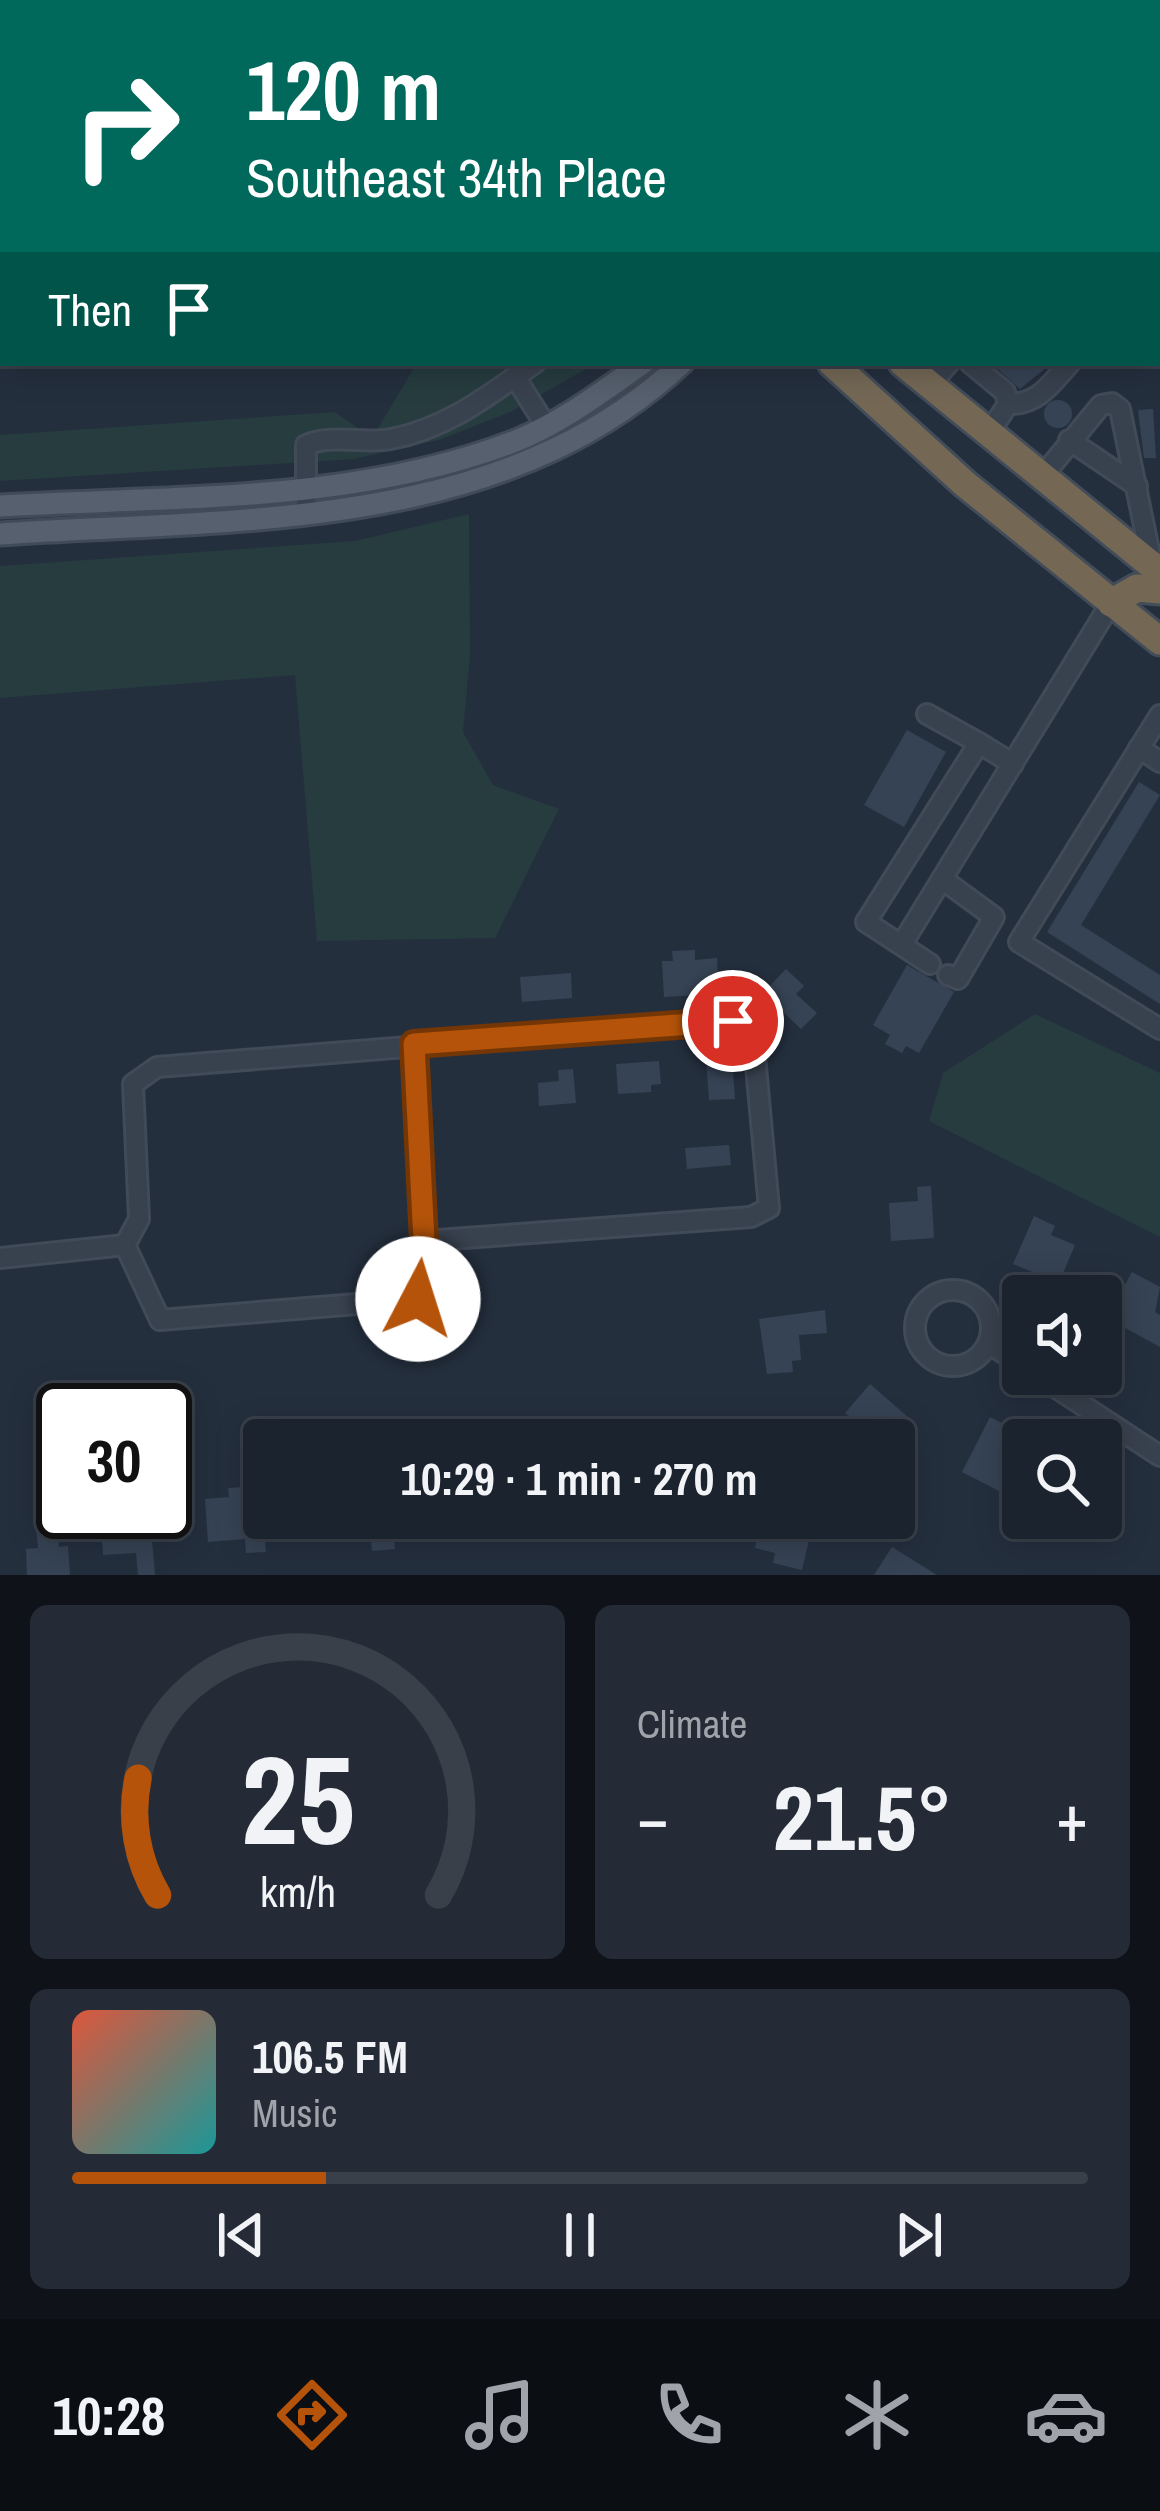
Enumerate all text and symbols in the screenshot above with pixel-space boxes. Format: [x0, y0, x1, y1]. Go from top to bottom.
text: 120 m [246, 33, 441, 146]
icon: right [48, 48, 204, 204]
text: Southeast 34th Place [246, 141, 667, 214]
icon: arrive [156, 276, 222, 342]
text: Then [48, 279, 132, 340]
pin [682, 970, 784, 1072]
icon: arrive [700, 988, 766, 1054]
position arrow [355, 1236, 481, 1362]
map controls [1002, 1275, 1122, 1539]
button: sound [1002, 1275, 1122, 1395]
speed limit sign: 30 [36, 1383, 192, 1539]
button: search [1002, 1419, 1122, 1539]
text: 10:29 · 1 min · 270 m [401, 1448, 757, 1509]
text: Climate [637, 1698, 747, 1750]
text: 25 [241, 1715, 354, 1883]
text: 21.5° [773, 1757, 952, 1878]
text: − [637, 1773, 669, 1862]
text: + [1056, 1773, 1088, 1862]
text: km/h [259, 1863, 336, 1920]
text: 106.5 FM [252, 2026, 408, 2087]
text: Music [252, 2087, 337, 2139]
icon: previous [208, 2202, 274, 2268]
icon: pause [547, 2202, 613, 2268]
icon: next [886, 2202, 952, 2268]
icon: directions [270, 2373, 354, 2457]
icon: music [458, 2373, 542, 2457]
icon: phone [647, 2373, 731, 2457]
icon: climate [835, 2373, 919, 2457]
icon: car [1024, 2373, 1108, 2457]
text: 10:28 [52, 2379, 165, 2452]

